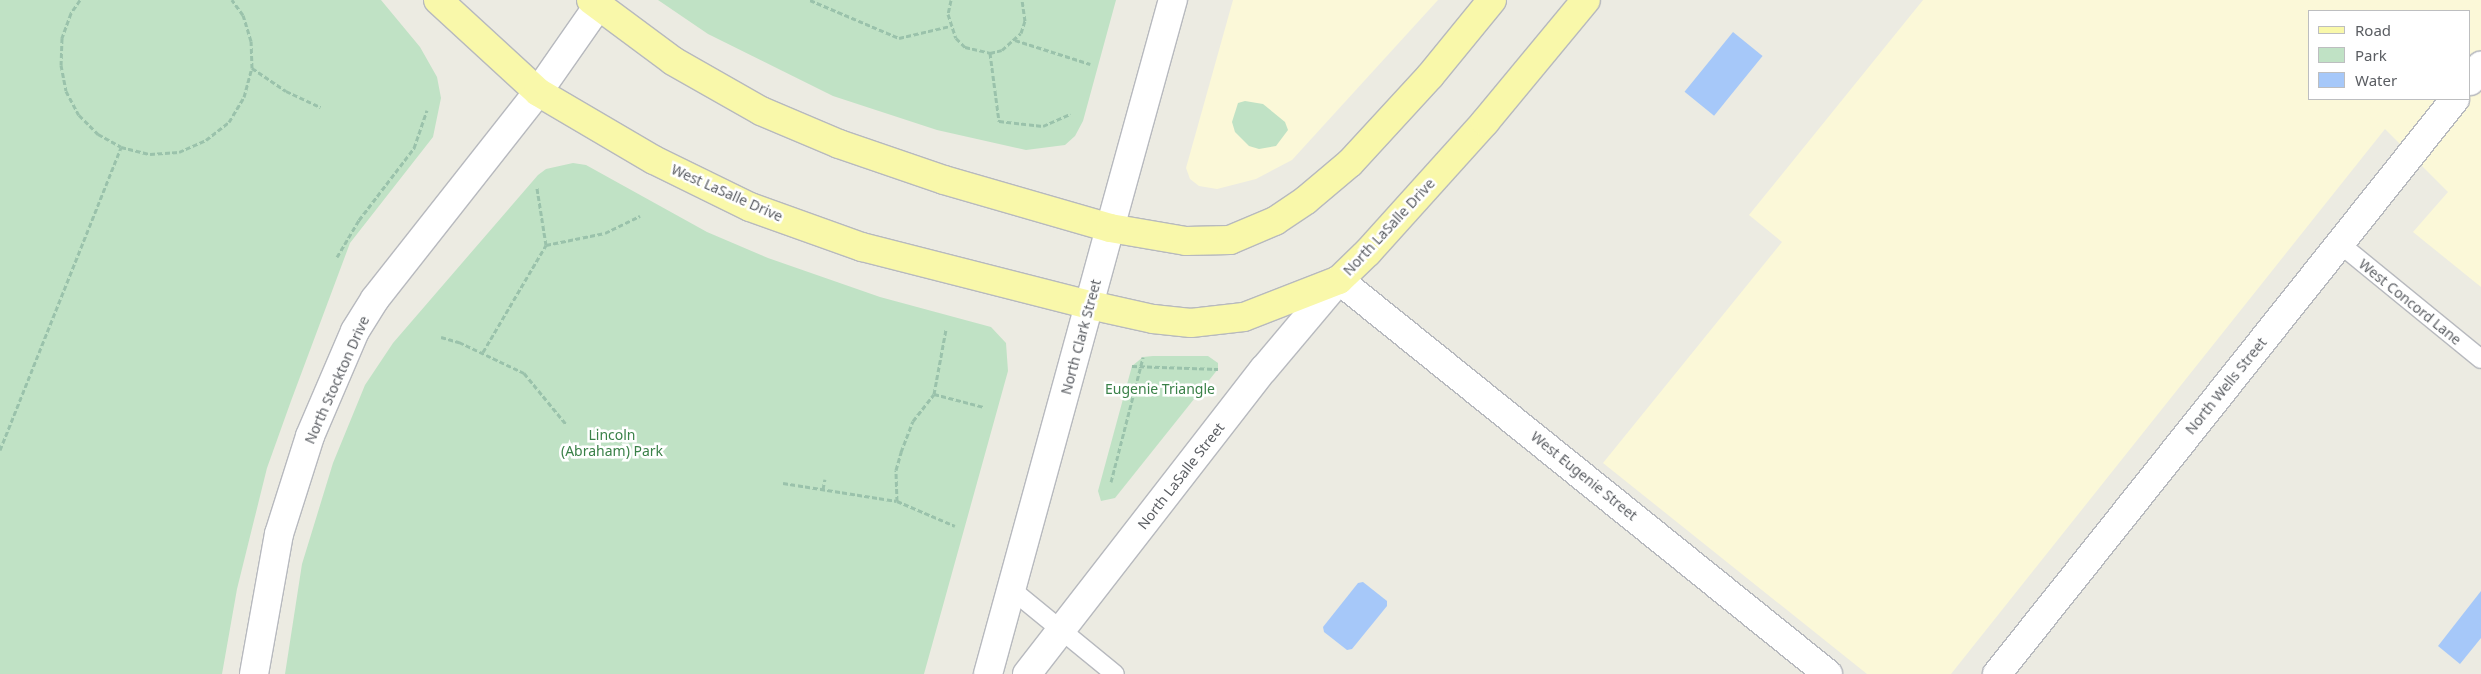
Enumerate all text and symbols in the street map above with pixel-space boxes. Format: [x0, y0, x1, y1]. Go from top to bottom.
legend [2308, 10, 2471, 100]
text: Road [2355, 20, 2391, 40]
text: Park [2355, 45, 2387, 65]
text: Water [2355, 70, 2397, 90]
street label: West LaSalle Drive [669, 161, 785, 225]
street label: North LaSalle Drive [1340, 175, 1438, 279]
street label: West Concord Lane [2355, 256, 2465, 348]
street label: North Clark Street [1058, 278, 1104, 396]
street label: North Stockton Drive [301, 314, 373, 446]
street label: North Wells Street [2182, 334, 2270, 438]
park label: Eugenie Triangle [1105, 381, 1215, 397]
street label: North LaSalle Street [1134, 419, 1228, 533]
park label: Lincoln (Abraham) Park [561, 427, 663, 460]
street label: West Eugenie Street [1527, 428, 1641, 524]

